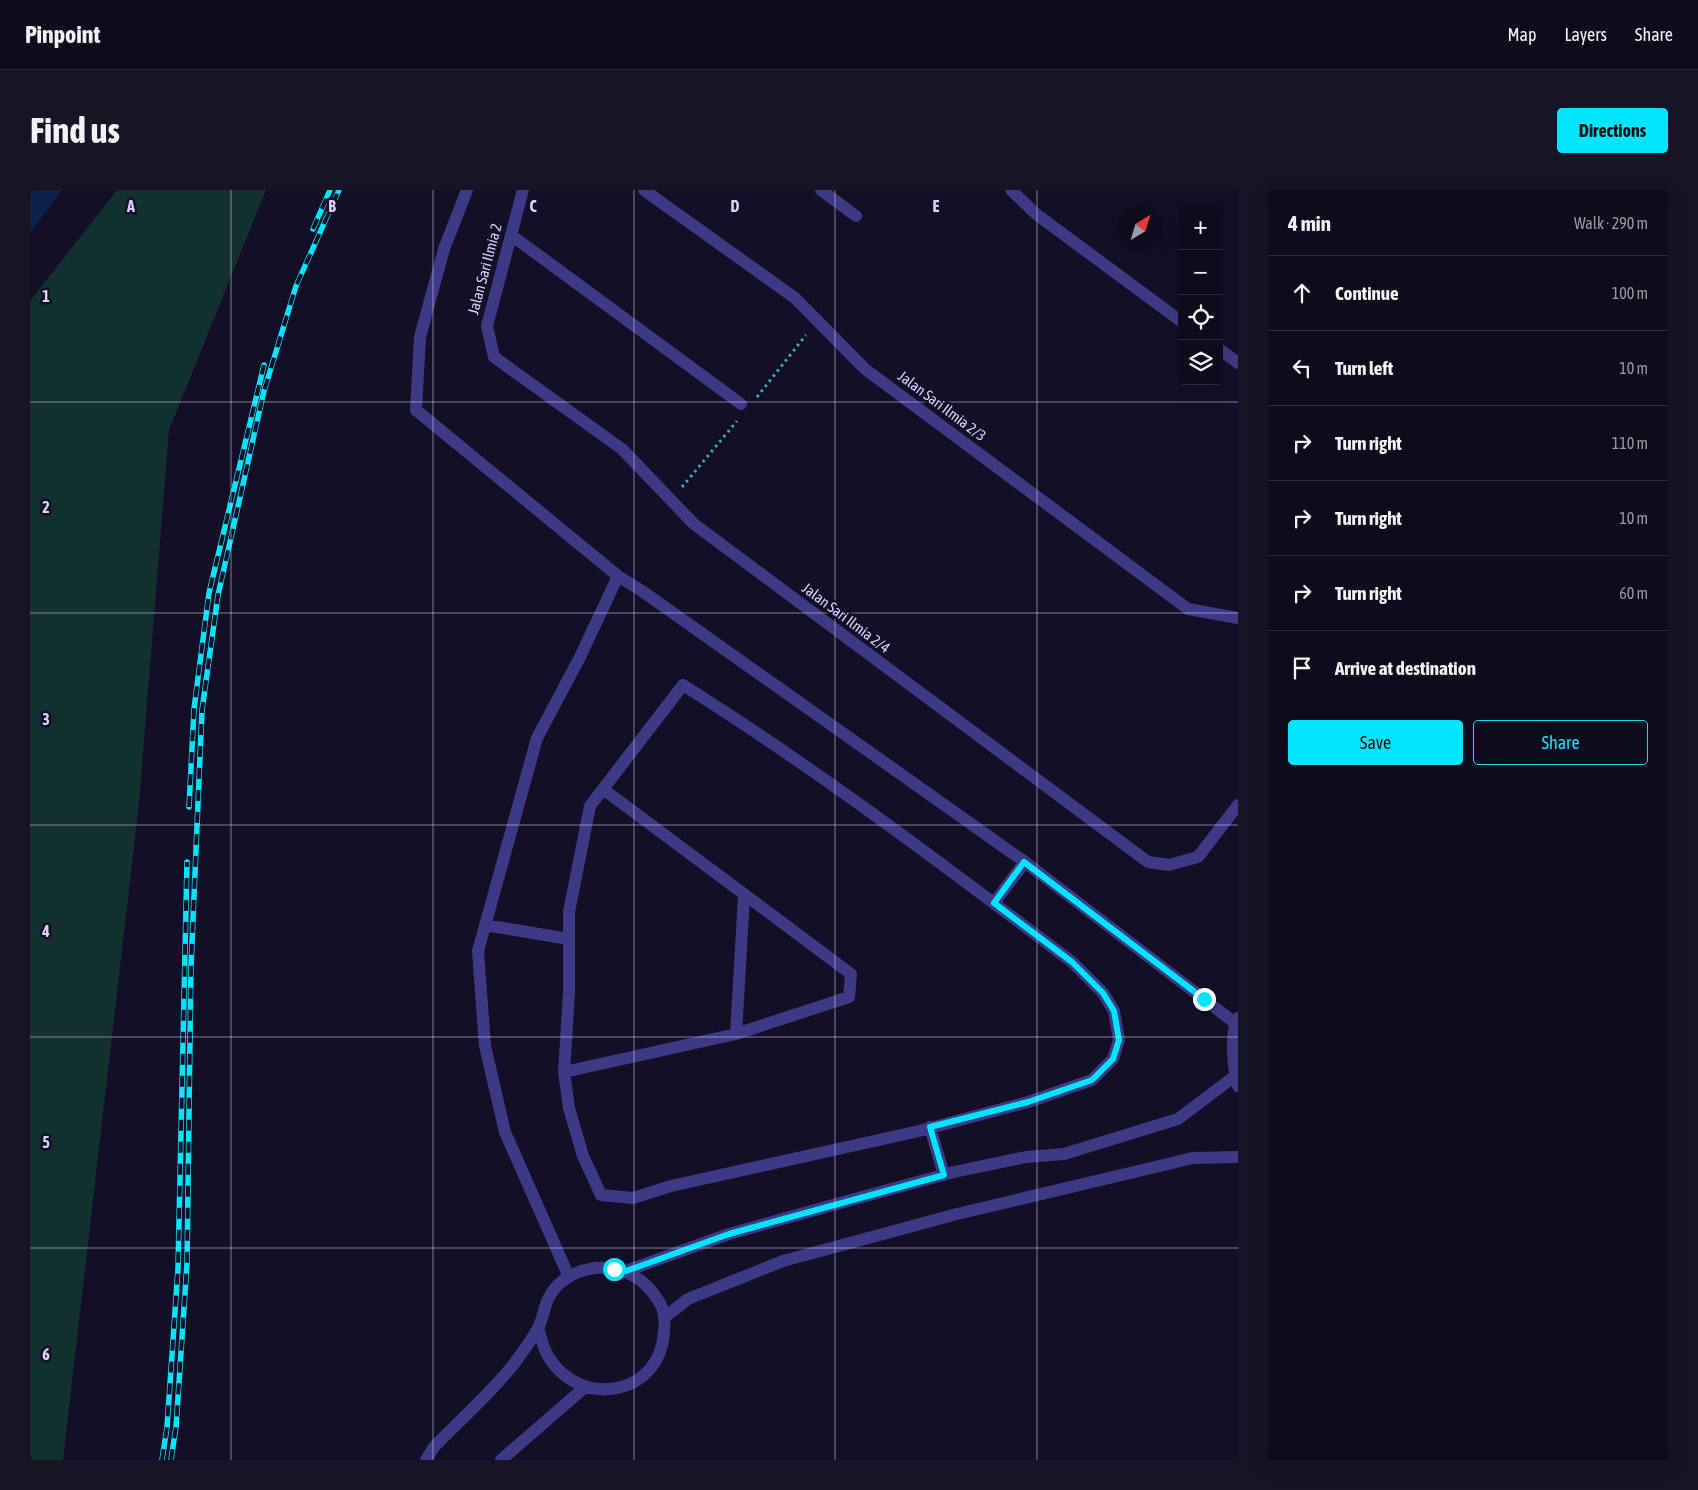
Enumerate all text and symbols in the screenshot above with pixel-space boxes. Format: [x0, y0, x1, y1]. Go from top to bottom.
text: Pinpoint [25, 21, 100, 48]
text: Map [1507, 24, 1536, 45]
text: Layers [1564, 24, 1607, 45]
text: Share [1635, 24, 1673, 45]
button: Directions [1557, 108, 1668, 153]
text: Find us [30, 110, 120, 150]
text: A [126, 197, 135, 215]
text: B [328, 197, 336, 215]
text: C [529, 197, 537, 215]
text: D [731, 197, 740, 215]
text: E [933, 197, 940, 215]
north arrow [1118, 205, 1163, 250]
map controls [1178, 205, 1223, 385]
button: + [1178, 205, 1223, 250]
text: 4 min [1288, 211, 1331, 235]
text: Walk · 290 m [1574, 214, 1648, 232]
street label: Jalan Sari Ilmia 2 [464, 222, 505, 316]
button: − [1178, 250, 1223, 295]
icon: ahead [1288, 279, 1316, 307]
text: Continue [1335, 282, 1399, 304]
text: 100 m [1612, 284, 1648, 302]
text: 1 [42, 287, 50, 305]
button: locate [1178, 295, 1223, 340]
button: layers [1178, 340, 1223, 385]
icon: left [1288, 354, 1316, 382]
text: Turn left [1335, 357, 1393, 379]
text: 10 m [1619, 359, 1648, 377]
street label: Jalan Sari Ilmia 2/3 [895, 367, 990, 444]
icon: right [1288, 429, 1316, 457]
text: Turn right [1335, 432, 1402, 454]
text: 110 m [1612, 434, 1648, 452]
text: 2 [42, 498, 50, 516]
icon: right [1288, 504, 1316, 532]
text: Turn right [1335, 507, 1402, 529]
text: 10 m [1619, 509, 1648, 527]
street label: Jalan Sari Ilmia 2/4 [799, 579, 894, 656]
icon: right [1288, 579, 1316, 607]
text: Turn right [1335, 582, 1402, 604]
text: 60 m [1619, 584, 1648, 602]
icon: arrive [1288, 654, 1316, 682]
text: Arrive at destination [1335, 657, 1476, 679]
text: 3 [42, 710, 50, 728]
button: Save [1288, 720, 1463, 765]
button: Share [1473, 720, 1648, 765]
text: 4 [41, 922, 50, 940]
route end [1193, 988, 1216, 1011]
text: 5 [42, 1133, 50, 1151]
route start [603, 1258, 626, 1281]
text: 6 [42, 1345, 50, 1363]

